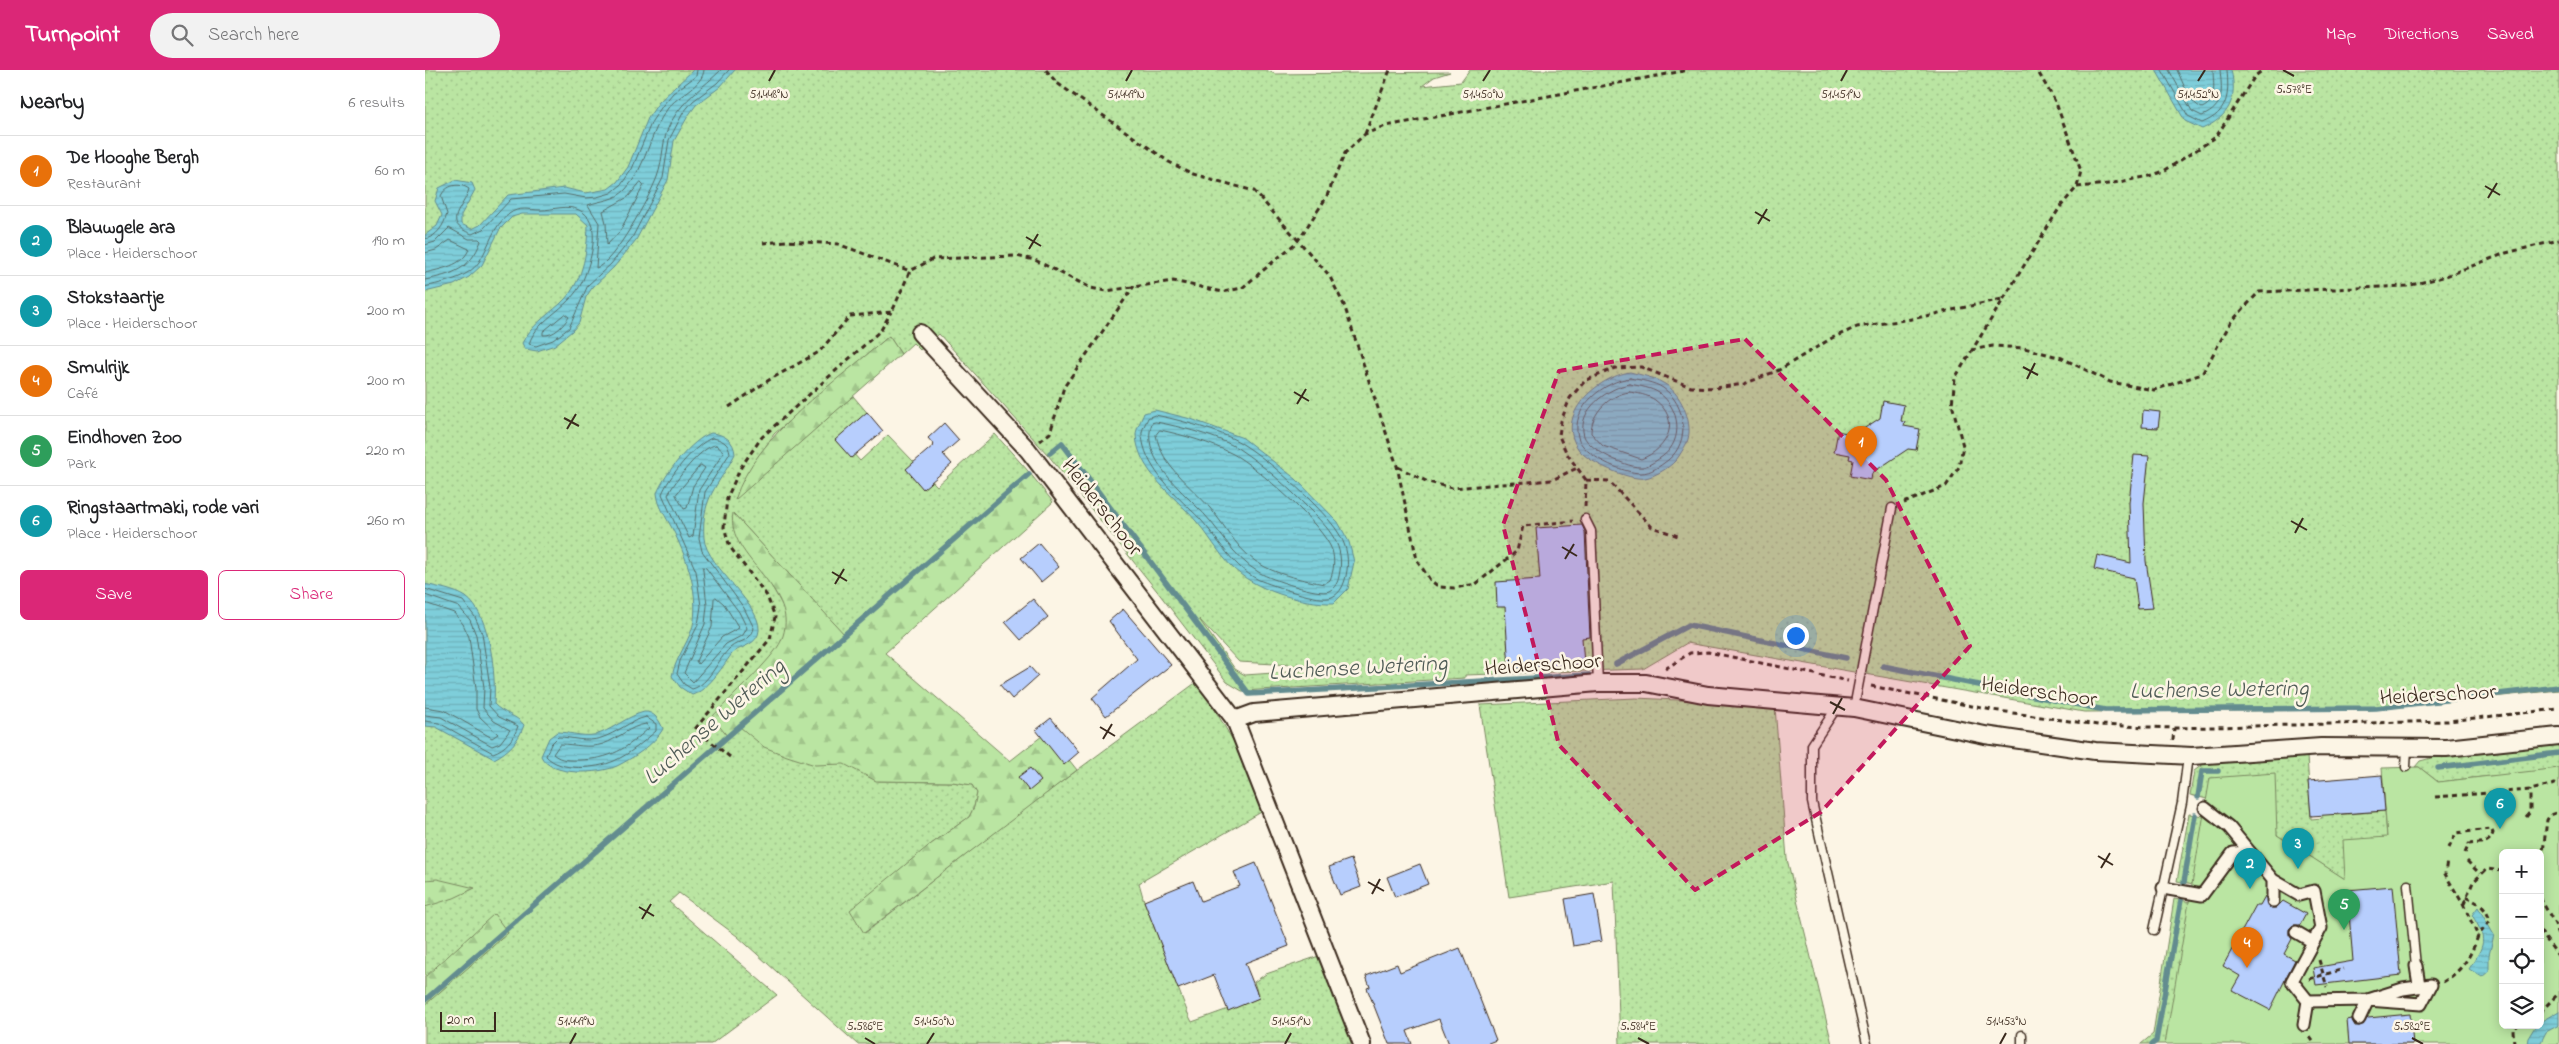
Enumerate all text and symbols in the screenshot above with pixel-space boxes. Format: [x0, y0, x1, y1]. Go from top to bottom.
search box [150, 13, 500, 58]
text: Turnpoint [25, 18, 120, 53]
icon: search [168, 21, 196, 49]
text: Search here [208, 22, 299, 49]
text: Map [2326, 22, 2356, 48]
text: Directions [2384, 22, 2459, 48]
text: Saved [2487, 22, 2534, 48]
text: 5.578°E [2276, 81, 2312, 99]
text: 51.448°N [750, 86, 788, 104]
text: 51.449°N [1107, 86, 1145, 104]
text: 51.450°N [1462, 86, 1504, 104]
text: 51.451°N [1821, 86, 1861, 104]
text: 51.452°N [2177, 86, 2219, 104]
text: Nearby [20, 88, 84, 118]
text: 6 results [348, 91, 405, 115]
text: De Hooghe Bergh [67, 145, 199, 172]
text: 1 [33, 159, 39, 183]
text: 60 m [375, 159, 405, 183]
text: Restaurant [67, 172, 141, 196]
text: Blauwgele ara [67, 215, 175, 242]
text: 2 [32, 229, 40, 253]
text: 190 m [372, 229, 405, 253]
text: Place · Heiderschoor [67, 242, 197, 266]
text: Stokstaartje [67, 285, 164, 312]
text: 3 [33, 299, 39, 323]
text: 200 m [367, 299, 405, 323]
text: Place · Heiderschoor [67, 312, 197, 336]
text: Smulrijk [67, 355, 129, 382]
text: 4 [33, 369, 39, 393]
text: 200 m [367, 369, 405, 393]
text: Café [67, 382, 98, 406]
text: Eindhoven Zoo [67, 425, 182, 452]
pin: 1 [1845, 426, 1877, 467]
text: 5 [31, 439, 41, 463]
text: 220 m [366, 439, 405, 463]
text: Park [67, 452, 96, 476]
street label: Heiderschoor [1052, 452, 1150, 564]
text: Ringstaartmaki, rode vari [67, 495, 259, 522]
text: 6 [32, 509, 40, 533]
text: 260 m [367, 509, 405, 533]
text: Place · Heiderschoor [67, 522, 197, 546]
button: Save [20, 570, 208, 620]
button: Share [218, 570, 405, 620]
your location [1783, 623, 1809, 649]
street label: Heiderschoor [1484, 646, 1603, 686]
water label: Luchense Wetering [1268, 647, 1449, 691]
water label: Luchense Wetering [636, 650, 795, 795]
street label: Heiderschoor [1979, 669, 2099, 717]
water label: Luchense Wetering [2129, 672, 2310, 710]
street label: Heiderschoor [2379, 677, 2497, 715]
pin: 6 [2484, 788, 2516, 829]
pin: 3 [2282, 828, 2314, 869]
pin: 2 [2234, 848, 2266, 889]
map controls [2499, 849, 2544, 1029]
button: + [2499, 849, 2544, 894]
pin: 5 [2328, 889, 2360, 930]
button: − [2499, 894, 2544, 939]
pin: 4 [2231, 927, 2263, 968]
button: locate [2499, 939, 2544, 984]
button: layers [2499, 984, 2544, 1029]
scale bar [440, 1009, 496, 1032]
text: 20 m [447, 1010, 474, 1031]
text: 51.449°N [557, 1013, 595, 1031]
text: 51.450°N [913, 1013, 955, 1031]
text: 51.451°N [1271, 1013, 1311, 1031]
text: 51.453°N [1985, 1013, 2027, 1031]
text: 5.586°E [847, 1018, 883, 1036]
text: 5.584°E [1620, 1018, 1656, 1036]
text: 5.582°E [2393, 1018, 2431, 1036]

